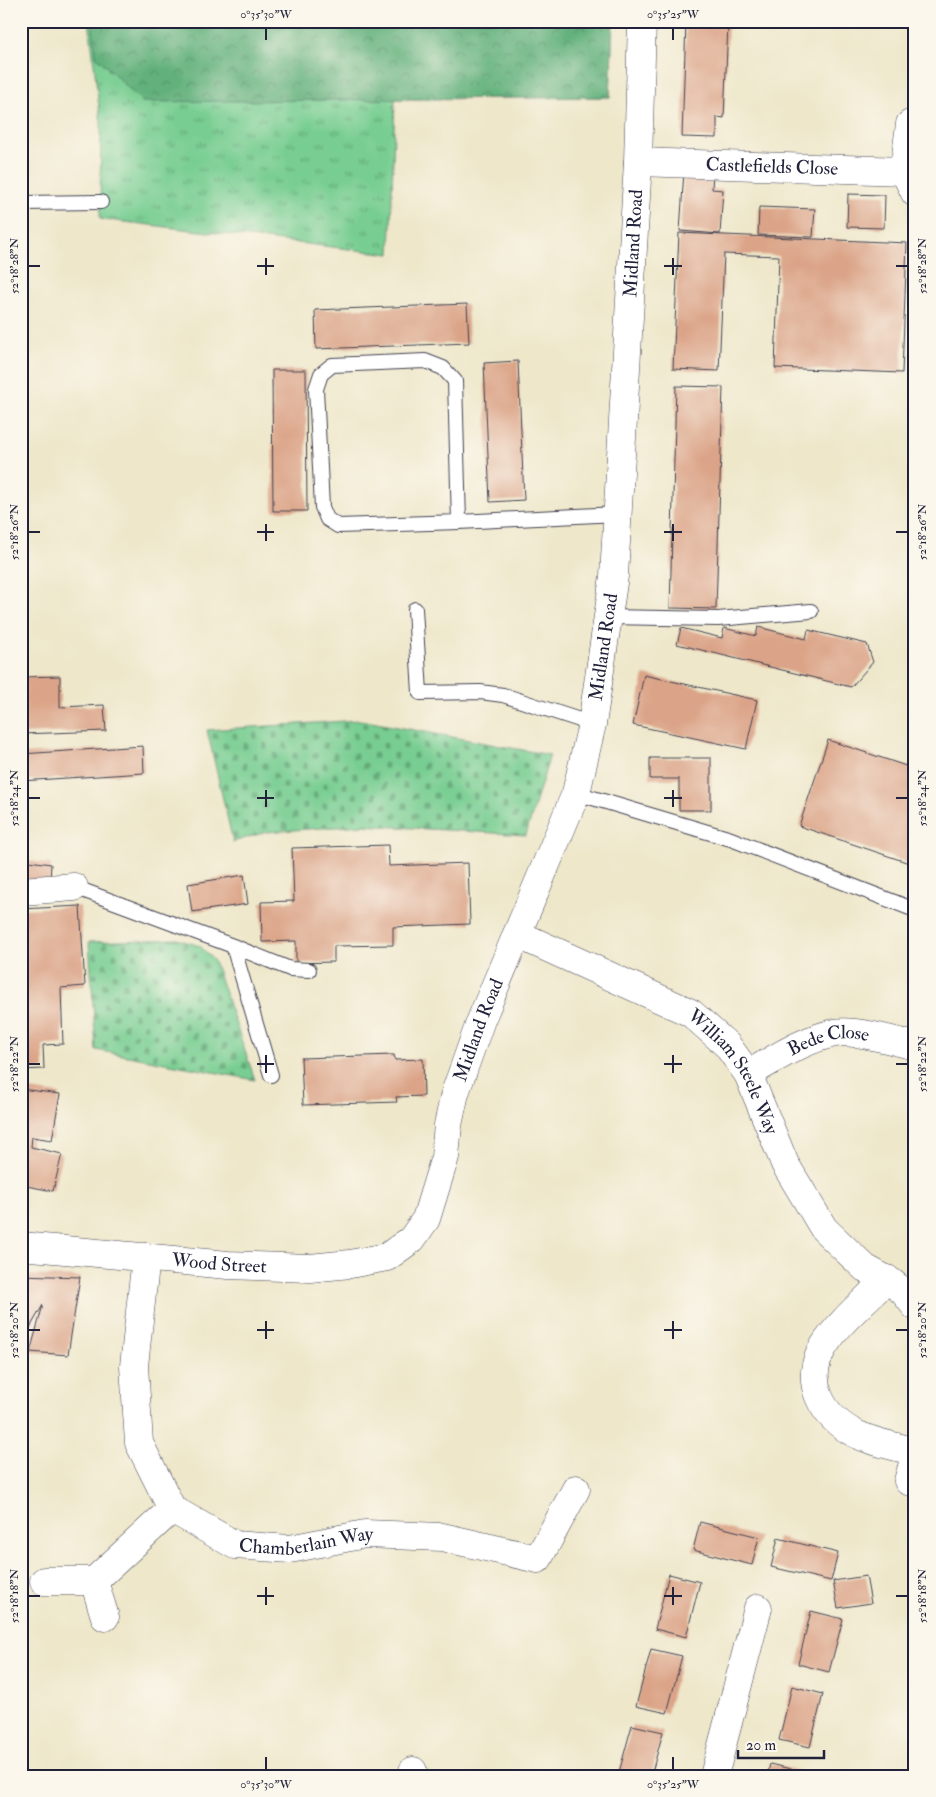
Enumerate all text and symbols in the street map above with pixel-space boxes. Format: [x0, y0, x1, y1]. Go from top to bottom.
text: 0°35'30"W [240, 7, 293, 22]
text: 0°35'25"W [647, 7, 700, 22]
street label: Castlefields Close [705, 152, 839, 181]
street label: Midland Road [618, 188, 648, 298]
text: 52°18'28"N [7, 238, 22, 294]
text: 52°18'28"N [915, 238, 930, 294]
text: 52°18'26"N [7, 503, 22, 560]
text: 52°18'26"N [915, 503, 930, 560]
street label: Midland Road [584, 591, 623, 702]
text: 52°18'24"N [7, 769, 22, 827]
text: 52°18'24"N [915, 769, 930, 827]
street label: Midland Road [448, 974, 509, 1085]
street label: William Steele Way [682, 1003, 784, 1139]
street label: Bede Close [783, 1020, 871, 1061]
text: 52°18'22"N [7, 1035, 22, 1092]
text: 52°18'22"N [915, 1035, 930, 1092]
street label: Wood Street [170, 1248, 267, 1278]
text: 52°18'20"N [7, 1301, 22, 1358]
text: 52°18'20"N [915, 1301, 930, 1358]
street label: Chamberlain Way [238, 1522, 374, 1561]
text: 52°18'18"N [7, 1569, 22, 1623]
text: 52°18'18"N [915, 1569, 930, 1623]
scale bar [738, 1727, 825, 1759]
text: 20 m [746, 1736, 776, 1755]
text: 0°35'30"W [240, 1777, 293, 1792]
text: 0°35'25"W [647, 1777, 700, 1792]

